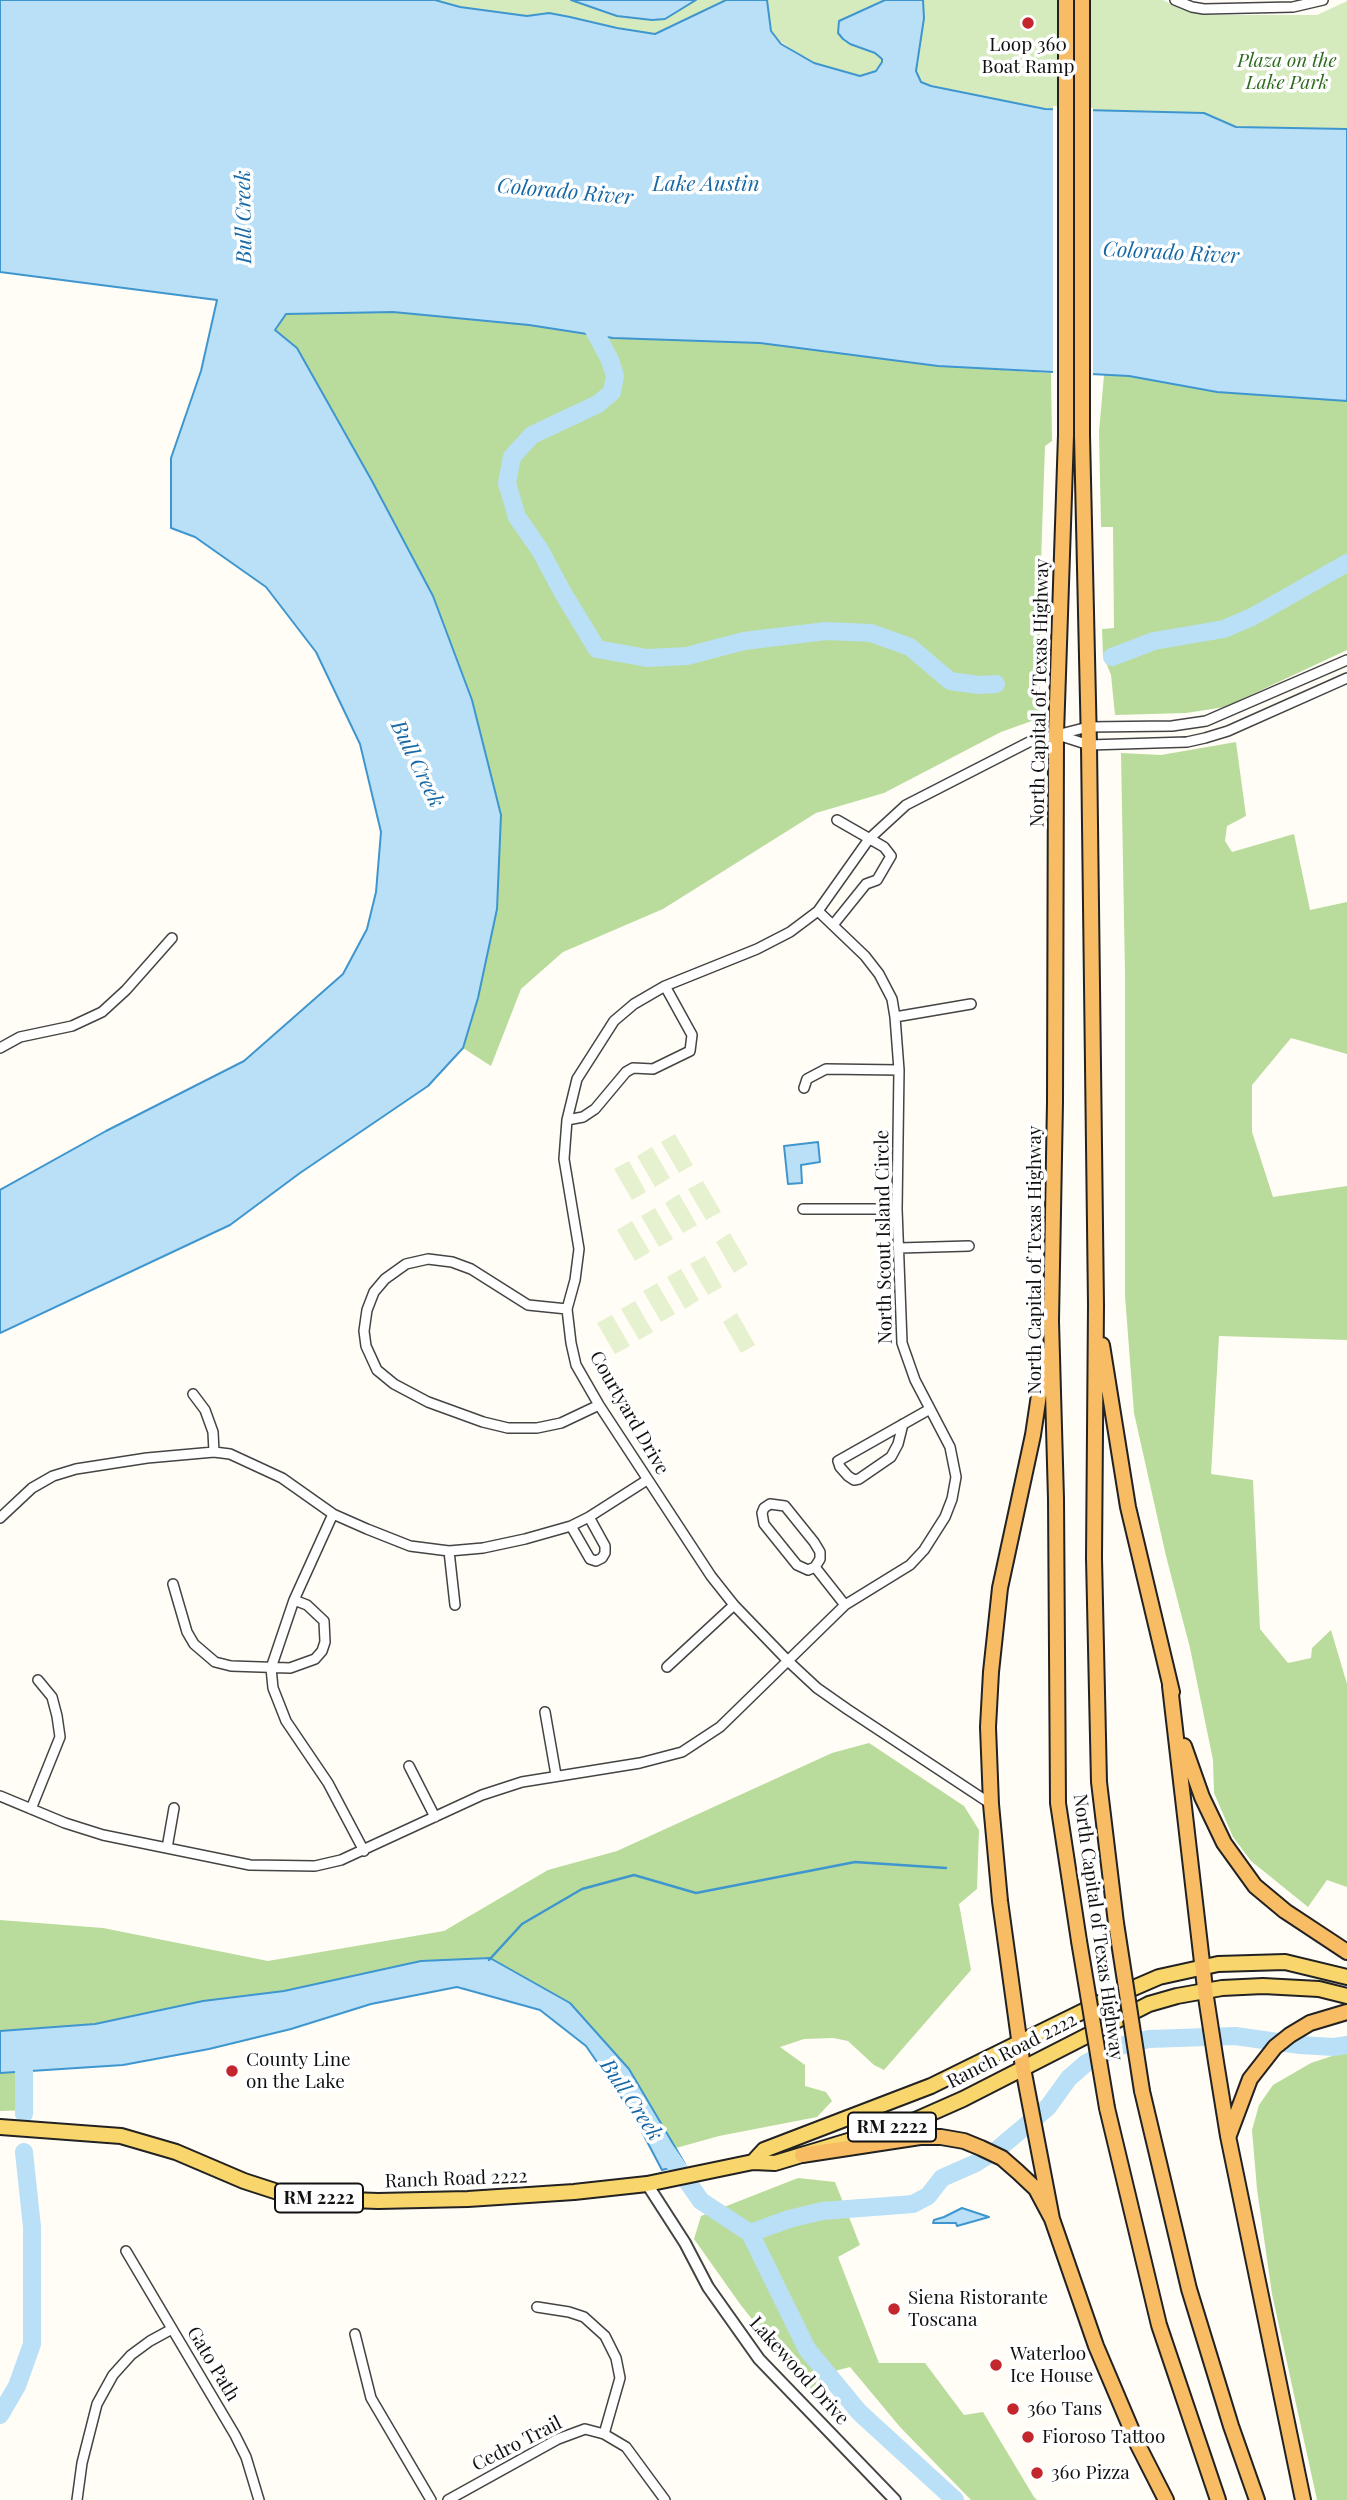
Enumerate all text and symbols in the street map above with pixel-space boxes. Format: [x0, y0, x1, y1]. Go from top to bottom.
marker: Loop 360 Boat Ramp [1020, 15, 1036, 31]
place label: Loop 360 Boat Ramp [982, 34, 1074, 78]
park label: Plaza on the Lake Park [1237, 50, 1337, 94]
water label: Bull Creek [231, 170, 257, 264]
water label: Lake Austin [652, 171, 760, 197]
water label: Colorado River [496, 174, 634, 210]
water label: Colorado River [1102, 237, 1240, 269]
street label: North Capital of Texas Highway [1026, 558, 1054, 828]
water label: Bull Creek [385, 716, 449, 812]
street label: North Capital of Texas Highway [1024, 1126, 1046, 1394]
street label: North Scout Island Circle [871, 1130, 897, 1344]
street label: Courtyard Drive [584, 1347, 674, 1479]
street label: North Capital of Texas Highway [1068, 1792, 1128, 2062]
street label: Ranch Road 2222 [943, 2008, 1081, 2094]
place label: County Line on the Lake [246, 2049, 351, 2093]
water label: Bull Creek [594, 2054, 668, 2146]
marker: County Line on the Lake [224, 2063, 240, 2079]
road number: RM 2222 [848, 2112, 936, 2141]
street label: Ranch Road 2222 [384, 2165, 528, 2193]
road number: RM 2222 [275, 2184, 363, 2212]
place label: Siena Ristorante Toscana [908, 2287, 1048, 2331]
marker: Siena Ristorante Toscana [886, 2301, 902, 2317]
street label: Lakewood Drive [744, 2312, 854, 2430]
street label: Gato Path [182, 2323, 244, 2405]
place label: Waterloo Ice House [1010, 2343, 1093, 2387]
marker: Waterloo Ice House [988, 2357, 1004, 2373]
place label: 360 Tans [1027, 2398, 1102, 2420]
marker: 360 Tans [1005, 2401, 1021, 2417]
street label: Cedro Trail [468, 2412, 566, 2476]
place label: Fioroso Tattoo [1042, 2426, 1165, 2448]
marker: Fioroso Tattoo [1020, 2429, 1036, 2445]
place label: 360 Pizza [1051, 2462, 1130, 2484]
marker: 360 Pizza [1029, 2465, 1045, 2481]

